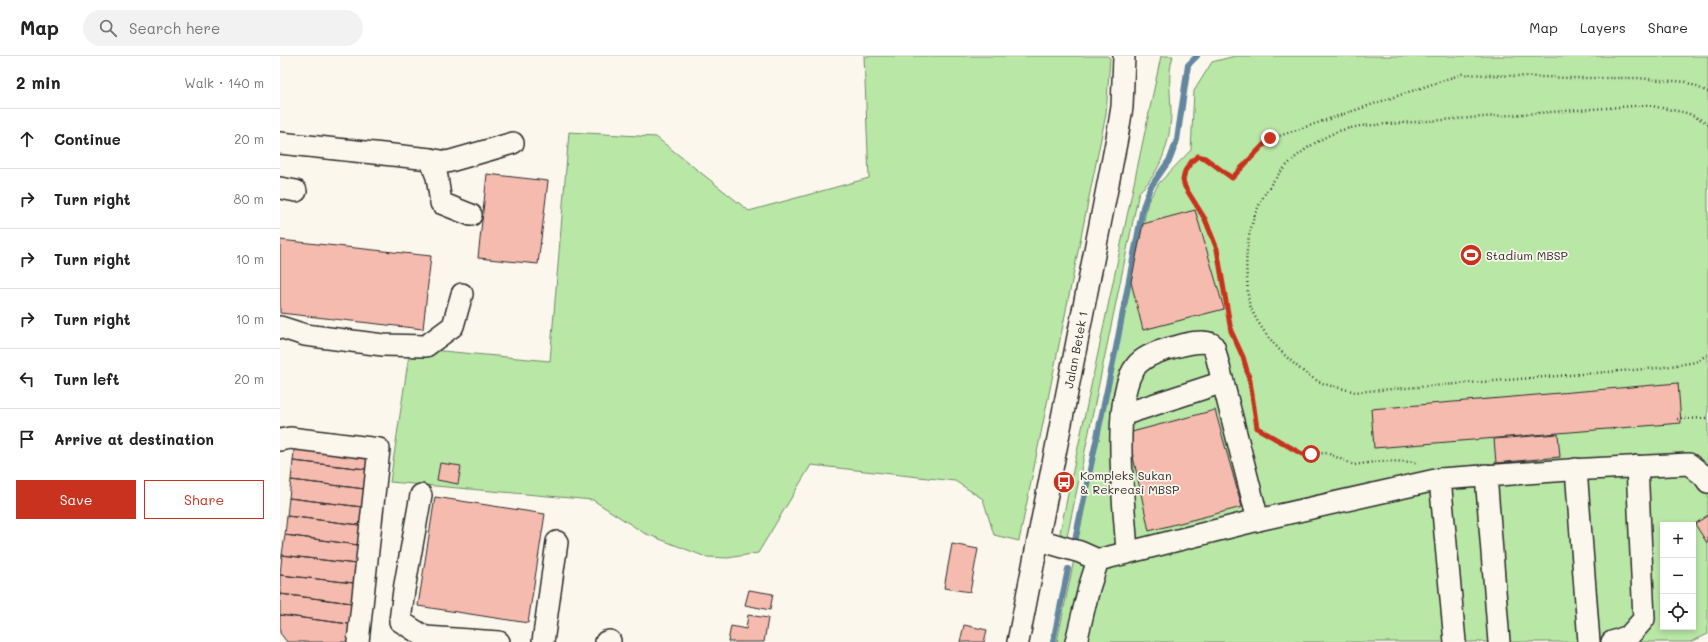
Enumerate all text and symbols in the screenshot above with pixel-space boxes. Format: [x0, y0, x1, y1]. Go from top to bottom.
search box [83, 10, 363, 46]
text: Map [20, 15, 59, 40]
icon: search [97, 17, 119, 39]
text: Search here [129, 18, 220, 38]
text: Map [1529, 18, 1558, 37]
text: Layers [1580, 18, 1626, 37]
text: Share [1648, 18, 1688, 37]
text: 2 min [16, 71, 61, 93]
text: Walk · 140 m [184, 74, 264, 91]
icon: ahead [16, 128, 38, 150]
text: Continue [54, 129, 121, 149]
route end [1261, 129, 1279, 147]
text: 20 m [234, 130, 264, 147]
icon: right [16, 188, 38, 210]
text: Turn right [54, 189, 131, 209]
text: 80 m [234, 190, 264, 207]
sports icon: Stadium MBSP [1458, 242, 1484, 268]
place label: Stadium MBSP [1486, 247, 1568, 263]
icon: right [16, 248, 38, 270]
text: Turn right [54, 249, 131, 269]
text: 10 m [236, 250, 264, 267]
icon: right [16, 308, 38, 330]
text: Turn right [54, 309, 131, 329]
text: 10 m [236, 310, 264, 327]
street label: Jalan Betek 1 [1060, 310, 1091, 390]
icon: left [16, 368, 38, 390]
text: Turn left [54, 369, 119, 389]
text: 20 m [234, 370, 264, 387]
icon: arrive [16, 428, 38, 450]
text: Arrive at destination [54, 429, 214, 449]
route start [1302, 445, 1320, 463]
place label: Kompleks Sukan & Rekreasi MBSP [1080, 467, 1179, 497]
bus stop icon: Kompleks Sukan & Rekreasi MBSP [1051, 469, 1077, 495]
button: Save [16, 480, 136, 519]
button: Share [144, 480, 264, 519]
map controls [1660, 522, 1696, 630]
button: + [1660, 522, 1696, 558]
button: − [1660, 558, 1696, 594]
button: locate [1660, 594, 1696, 630]

